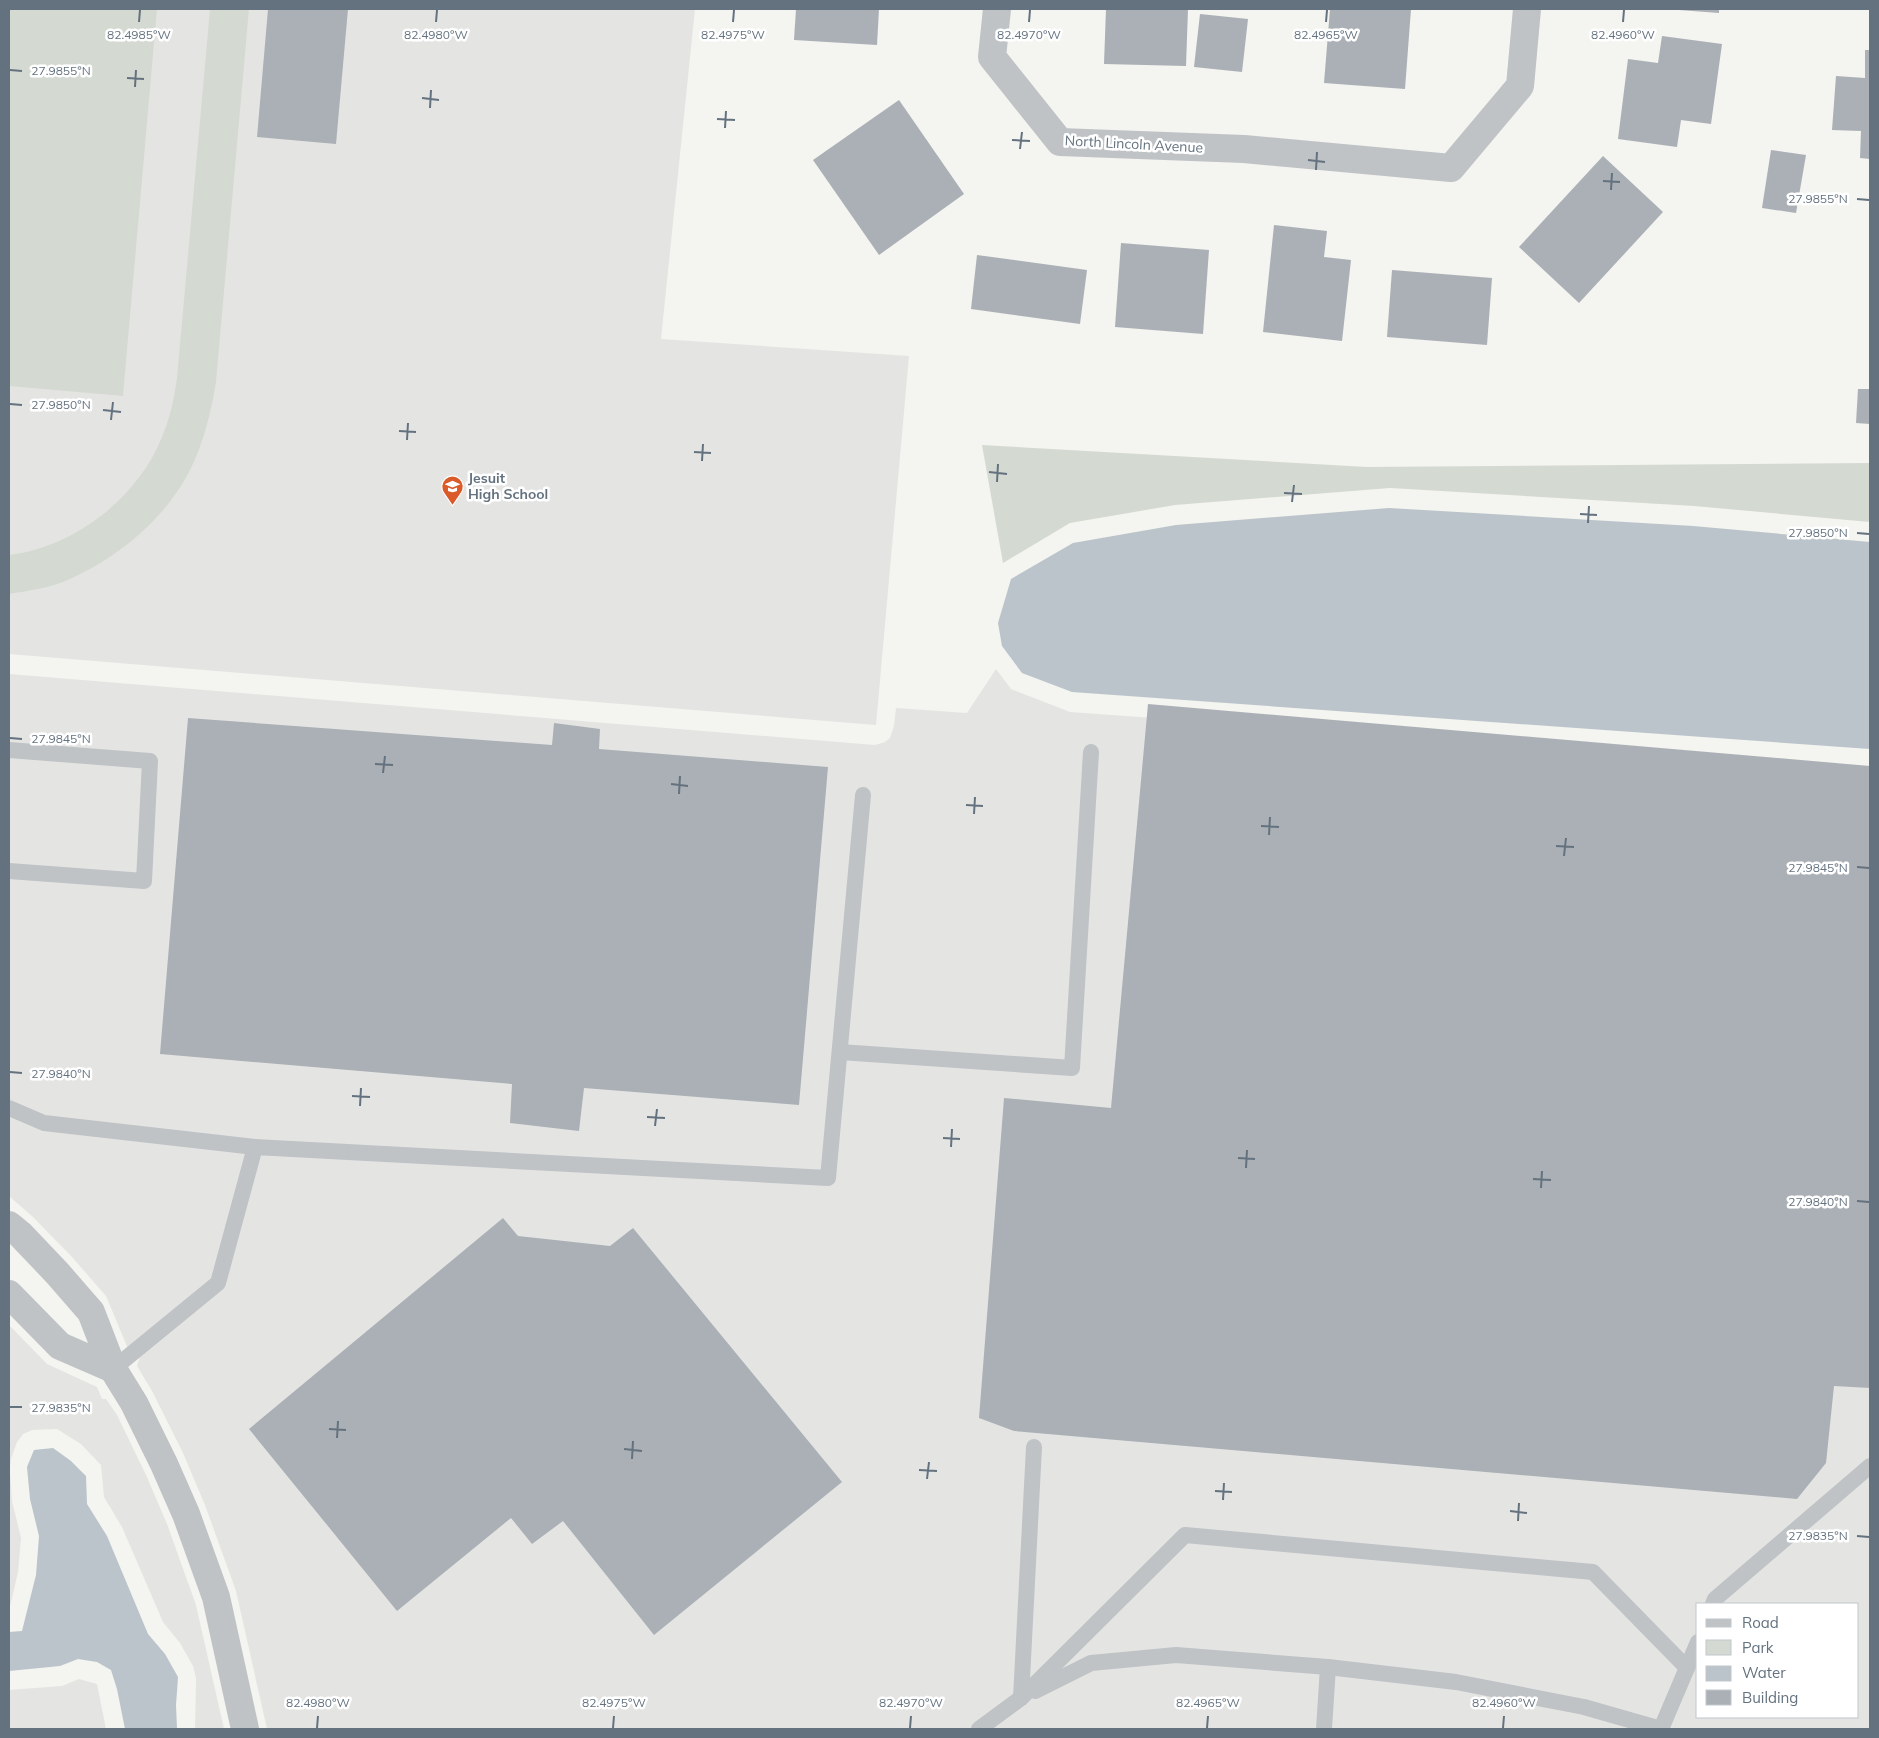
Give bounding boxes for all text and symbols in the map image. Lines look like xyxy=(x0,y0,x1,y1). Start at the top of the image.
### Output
text: 82.4985°W xyxy=(107,27,171,42)
text: 82.4980°W xyxy=(404,27,468,42)
text: 82.4975°W xyxy=(701,27,765,42)
text: 82.4970°W xyxy=(997,27,1061,42)
text: 82.4965°W xyxy=(1294,27,1358,42)
text: 82.4960°W xyxy=(1591,27,1655,42)
text: 27.9855°N xyxy=(31,63,91,78)
street label: North Lincoln Avenue xyxy=(1064,131,1204,157)
text: 27.9855°N xyxy=(1788,191,1848,206)
text: 27.9850°N xyxy=(31,397,91,412)
place label: Jesuit High School xyxy=(468,469,548,503)
school or university icon: Jesuit High School xyxy=(440,474,464,505)
text: 27.9850°N xyxy=(1788,525,1848,540)
text: 27.9845°N xyxy=(31,731,91,746)
text: 27.9845°N xyxy=(1788,860,1848,875)
text: 27.9840°N xyxy=(31,1066,91,1081)
text: 27.9840°N xyxy=(1788,1194,1848,1209)
text: 27.9835°N xyxy=(31,1400,91,1415)
text: 27.9835°N xyxy=(1788,1528,1848,1543)
legend xyxy=(1696,1603,1859,1718)
text: Road xyxy=(1742,1613,1779,1632)
text: Park xyxy=(1742,1638,1774,1657)
text: Water xyxy=(1742,1663,1786,1682)
text: Building xyxy=(1742,1688,1798,1707)
text: 82.4980°W xyxy=(286,1695,350,1710)
text: 82.4975°W xyxy=(582,1695,646,1710)
text: 82.4970°W xyxy=(879,1695,943,1710)
text: 82.4965°W xyxy=(1176,1695,1240,1710)
text: 82.4960°W xyxy=(1472,1695,1536,1710)

